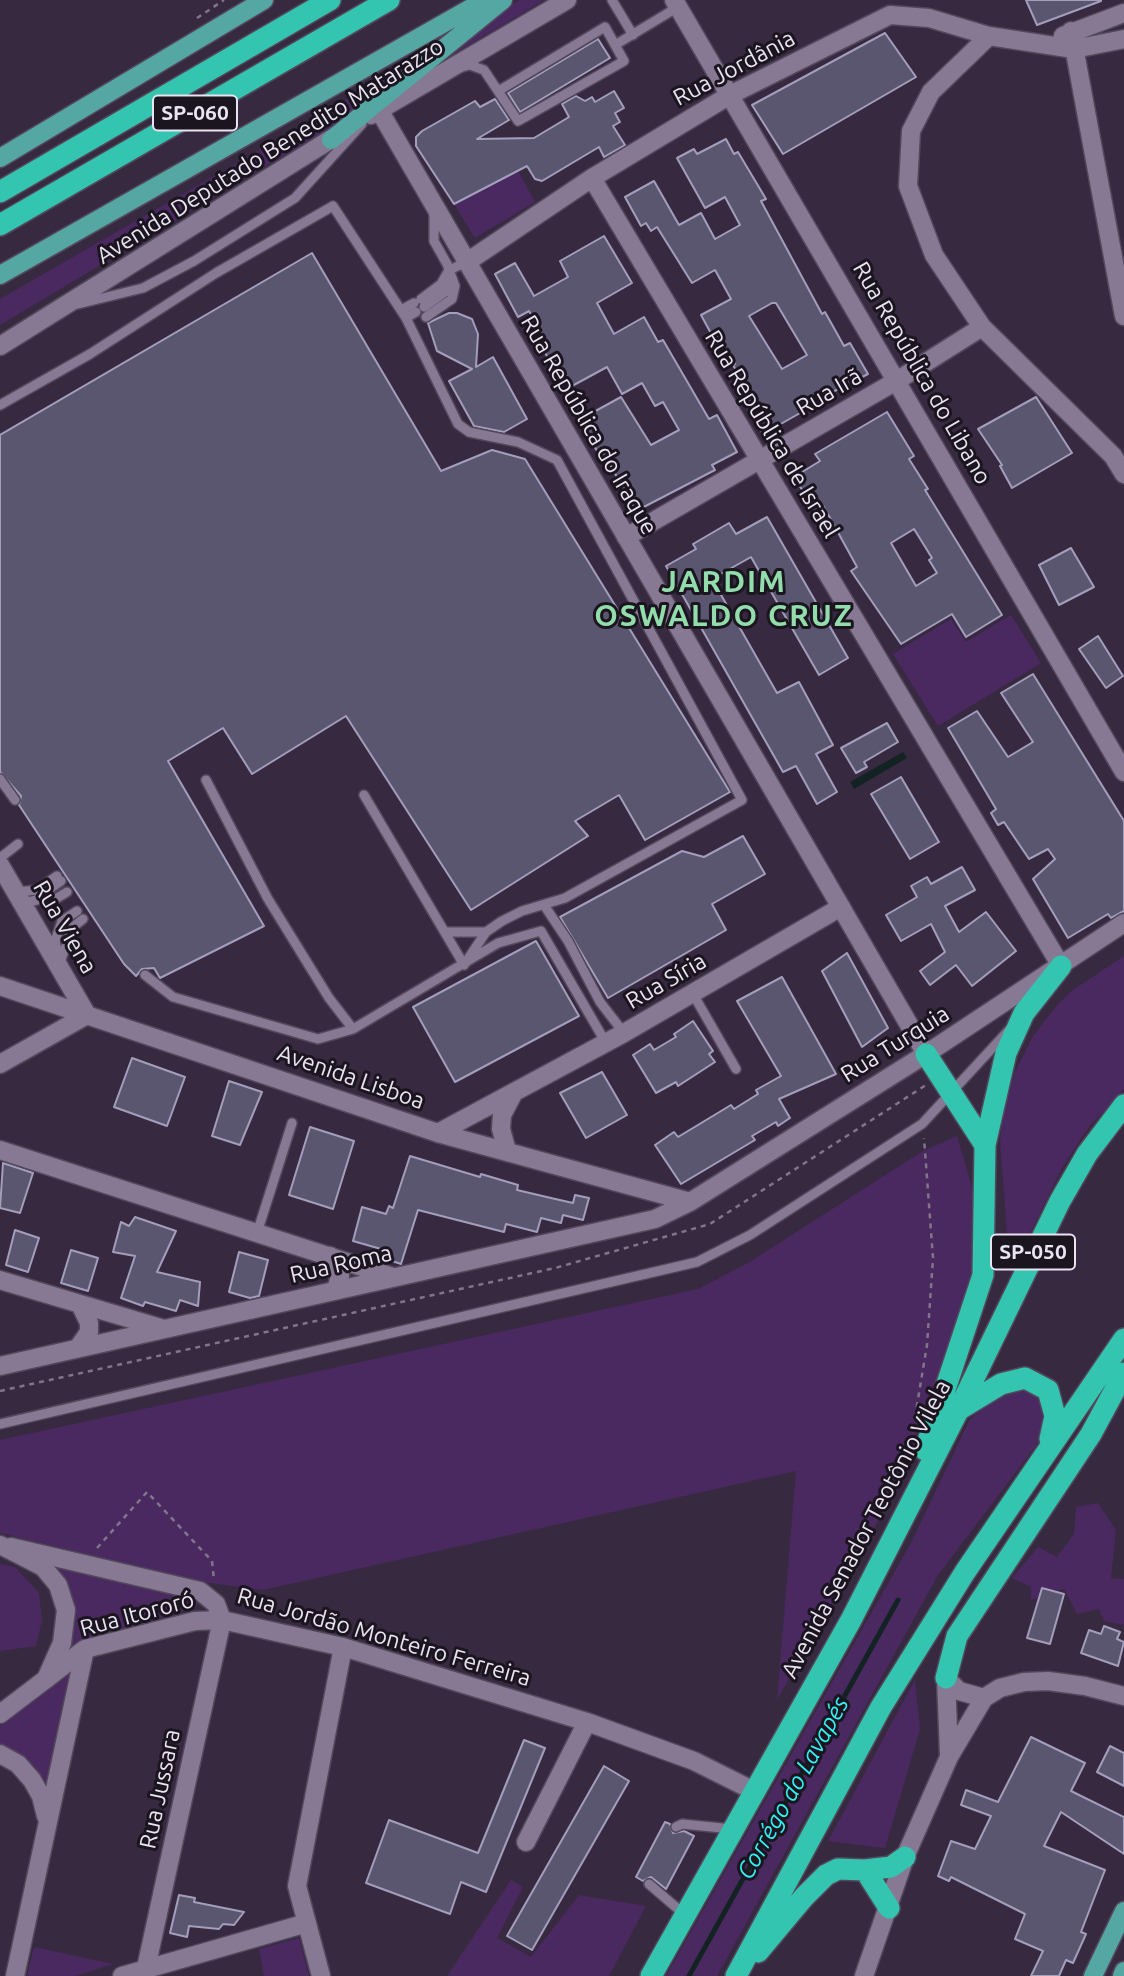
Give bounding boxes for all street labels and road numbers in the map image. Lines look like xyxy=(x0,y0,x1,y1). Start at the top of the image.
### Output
street label: Rua Jordânia xyxy=(668,24,800,112)
street label: Avenida Deputado Benedito Matarazzo xyxy=(92,32,448,270)
road number: SP-060 xyxy=(153,96,237,130)
street label: Rua República do Libano xyxy=(847,257,997,489)
street label: Rua República do Iraque xyxy=(515,310,663,540)
street label: Rua República de Israel xyxy=(699,325,845,543)
street label: Rua Irã xyxy=(791,362,867,422)
street label: Rua Viena xyxy=(27,875,103,979)
street label: Rua Síria xyxy=(621,947,711,1015)
street label: Rua Turquia xyxy=(836,1000,954,1088)
street label: Avenida Lisboa xyxy=(274,1039,428,1115)
road number: SP-050 xyxy=(991,1234,1075,1270)
street label: Rua Roma xyxy=(287,1239,395,1289)
street label: Avenida Senador Teotônio Vilela xyxy=(775,1375,957,1683)
street label: Rua Jordão Monteiro Ferreira xyxy=(234,1582,534,1692)
street label: Rua Itororó xyxy=(77,1586,197,1642)
street label: Rua Jussara xyxy=(134,1727,186,1851)

